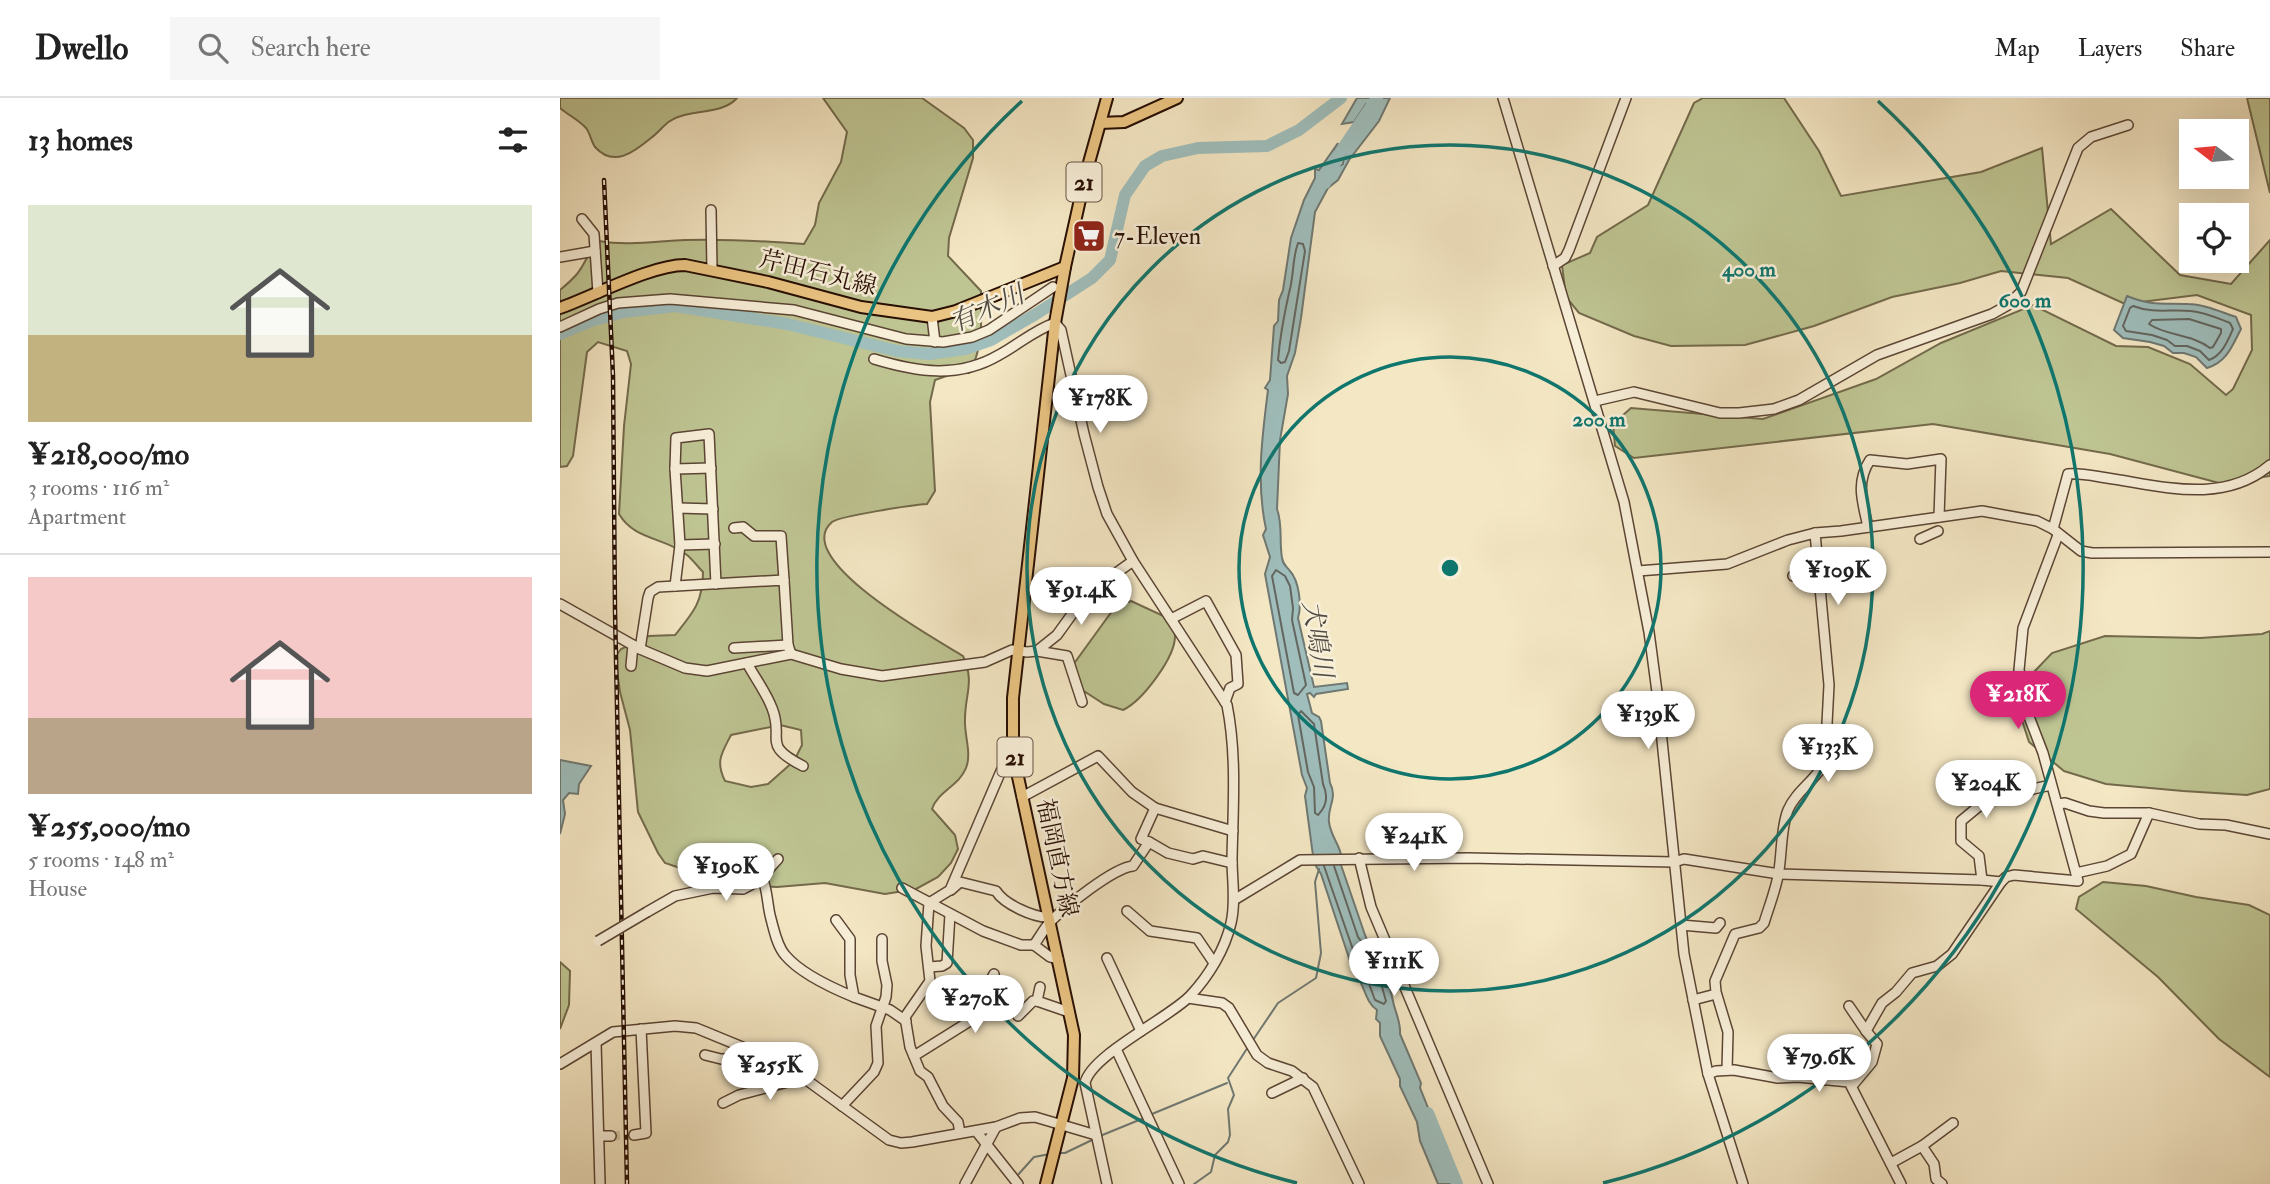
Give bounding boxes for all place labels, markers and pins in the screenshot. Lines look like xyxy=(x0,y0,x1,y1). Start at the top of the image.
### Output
supermarket icon: 7-Eleven xyxy=(1070,217,1108,255)
place label: 7-Eleven xyxy=(1114,221,1201,252)
pin: ¥178K xyxy=(1051,376,1149,435)
pin: ¥109K xyxy=(1789,547,1887,607)
centre of rings xyxy=(1438,556,1462,580)
pin: ¥91.4K xyxy=(1024,568,1138,627)
pin: ¥218K xyxy=(1969,672,2067,731)
pin: ¥139K xyxy=(1599,692,1697,751)
pin: ¥133K xyxy=(1779,724,1877,784)
pin: ¥204K xyxy=(1937,760,2035,820)
pin: ¥241K xyxy=(1365,814,1463,873)
pin: ¥190K xyxy=(677,844,775,903)
pin: ¥111K xyxy=(1345,939,1443,998)
pin: ¥270K xyxy=(926,976,1024,1035)
pin: ¥79.6K xyxy=(1762,1034,1876,1094)
pin: ¥255K xyxy=(721,1042,819,1102)

